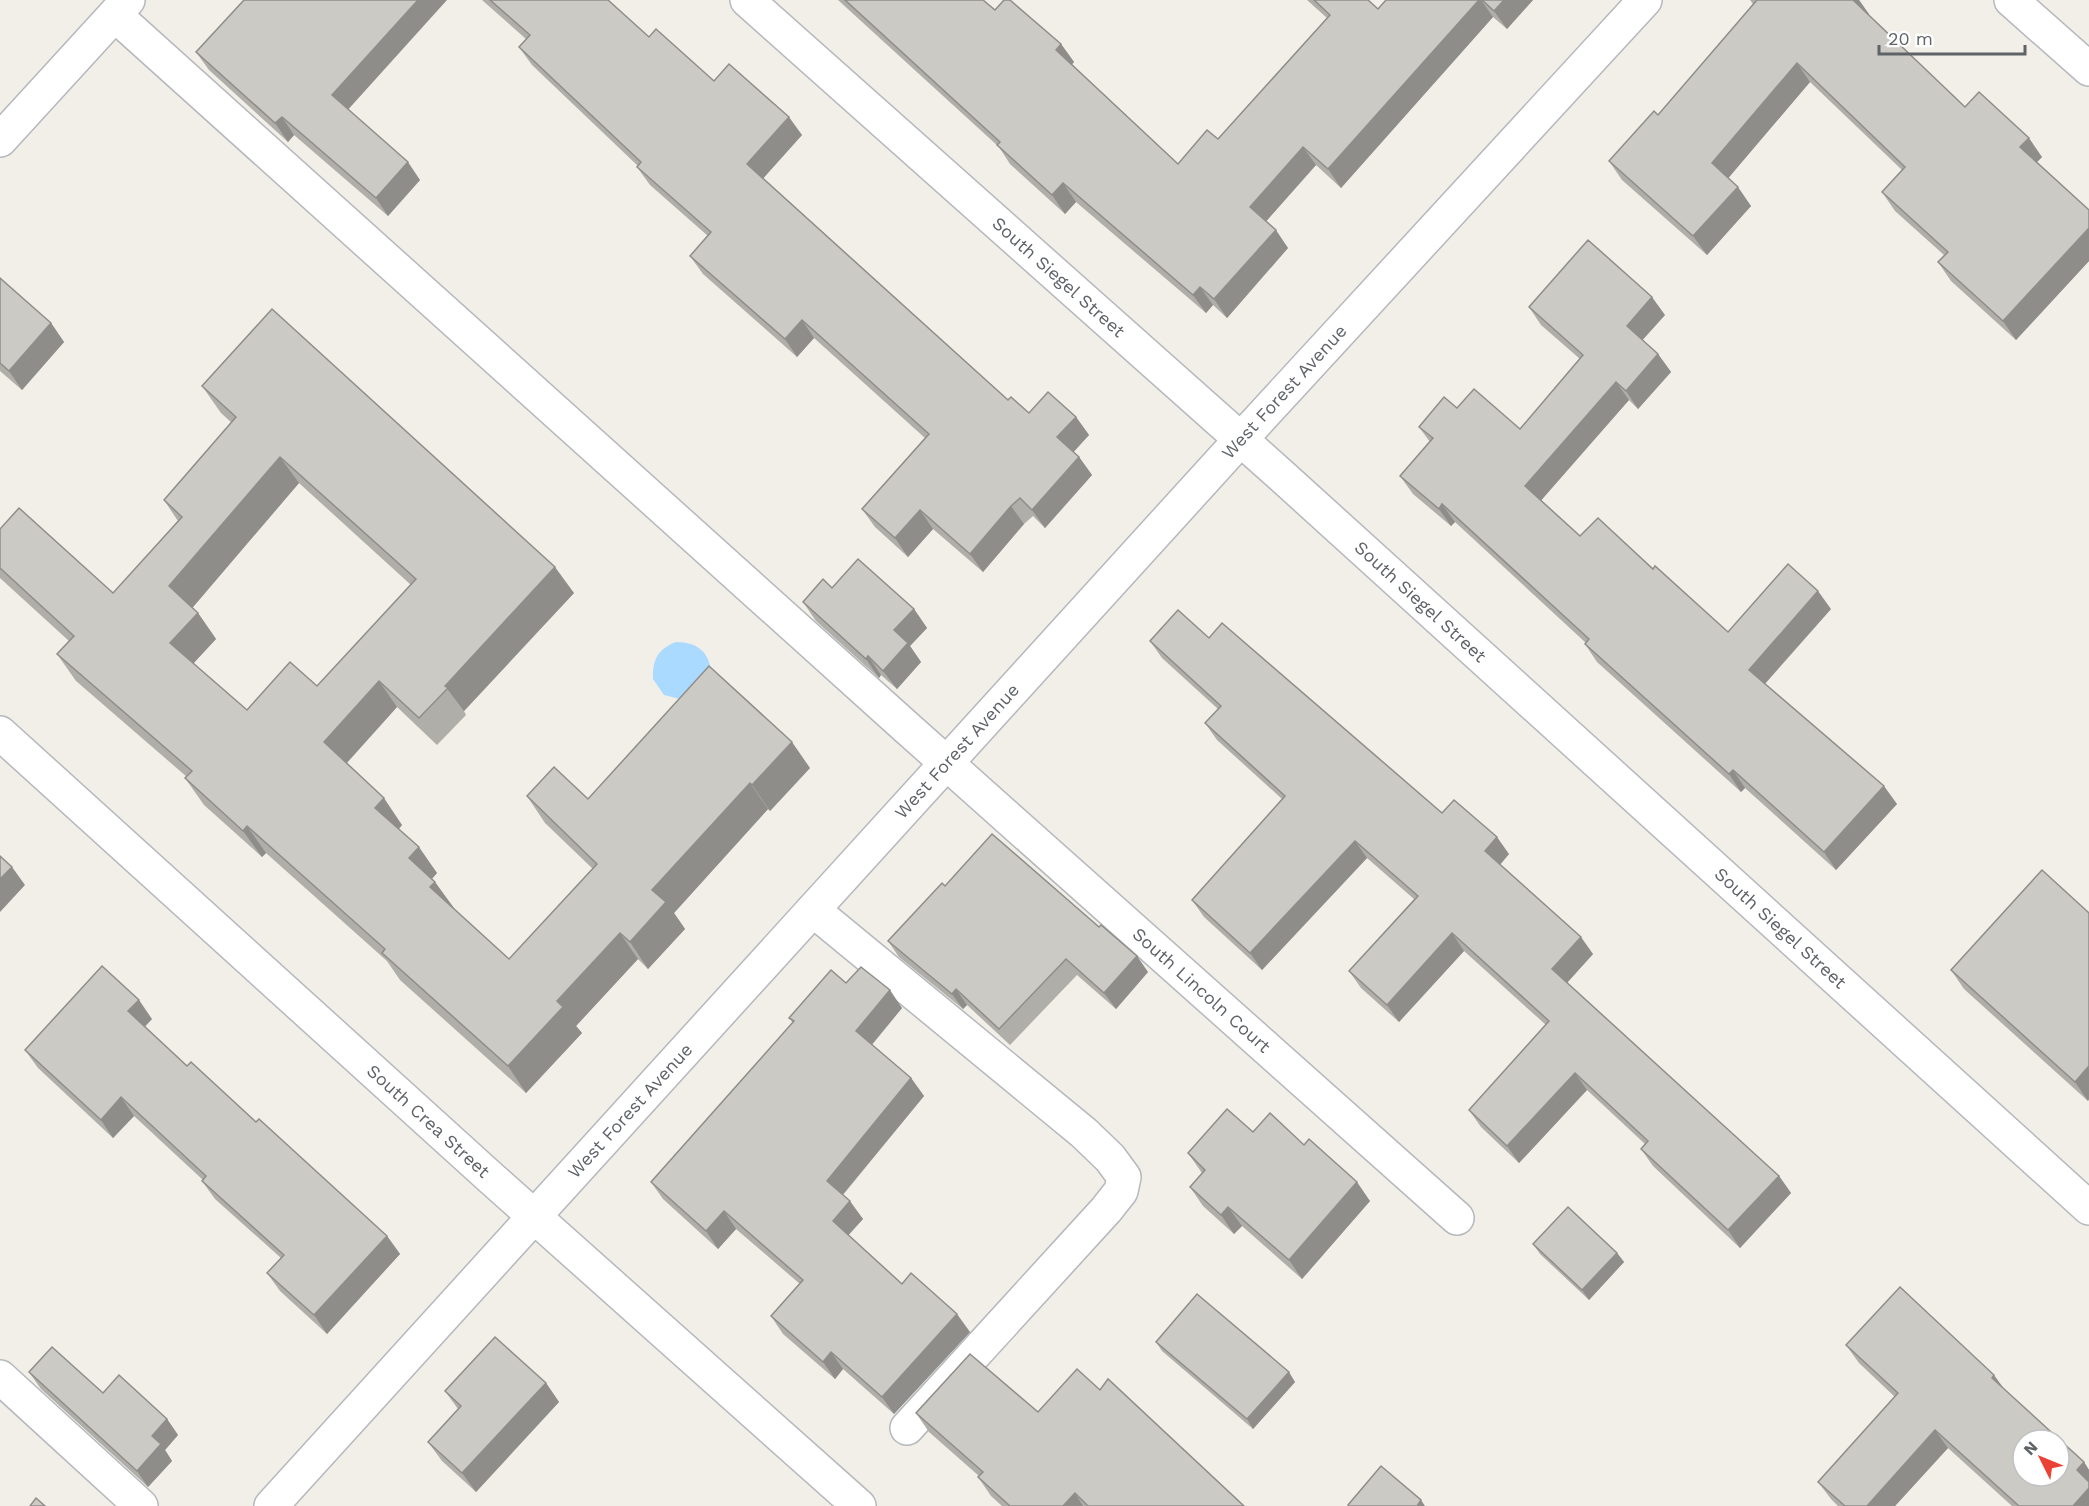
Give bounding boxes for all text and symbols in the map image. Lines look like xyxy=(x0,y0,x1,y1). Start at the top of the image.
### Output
scale bar xyxy=(1879,18,2024,56)
text: 20 m xyxy=(1888,28,1933,49)
street label: South Siegel Street xyxy=(988,212,1130,342)
street label: West Forest Avenue xyxy=(1217,320,1351,463)
street label: South Siegel Street xyxy=(1351,536,1491,666)
street label: West Forest Avenue xyxy=(890,679,1023,823)
street label: South Siegel Street xyxy=(1711,863,1851,993)
street label: South Lincoln Court xyxy=(1129,923,1275,1057)
street label: West Forest Avenue xyxy=(563,1039,696,1182)
street label: South Crea Street xyxy=(363,1060,495,1182)
north arrow xyxy=(2011,1428,2071,1488)
text: N xyxy=(2019,1437,2041,1459)

